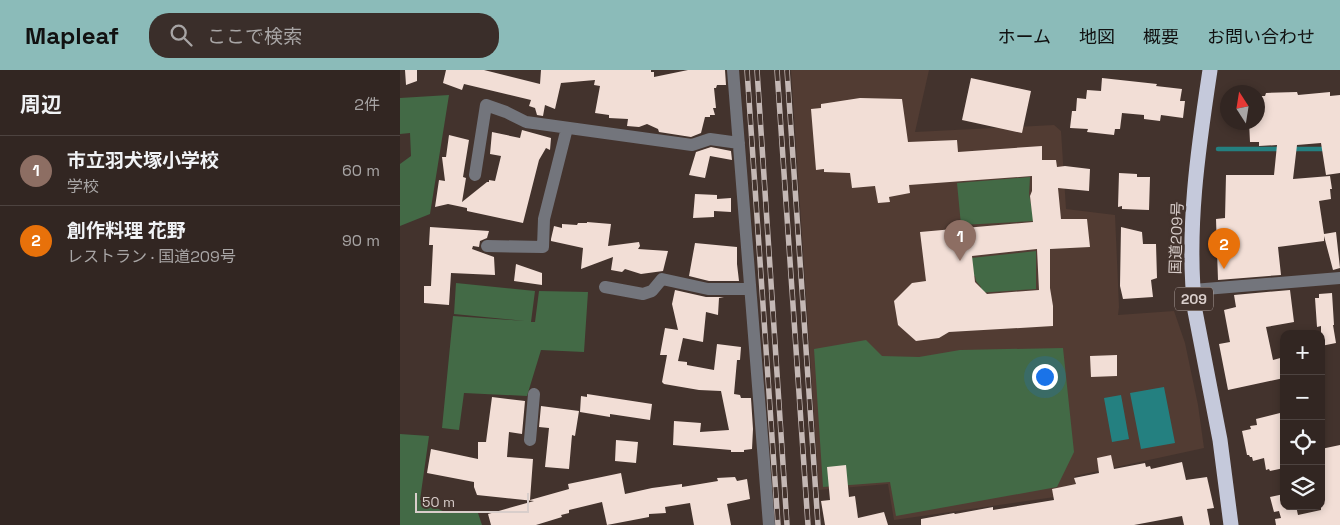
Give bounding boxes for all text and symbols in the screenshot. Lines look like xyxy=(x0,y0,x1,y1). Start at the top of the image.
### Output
search box xyxy=(149,13,499,58)
text: Mapleaf xyxy=(25,20,119,51)
icon: search xyxy=(167,21,195,49)
text: ここで検索 xyxy=(207,24,302,49)
text: ホーム xyxy=(998,25,1051,48)
text: 地図 xyxy=(1079,25,1115,48)
text: 概要 xyxy=(1143,25,1179,48)
text: お問い合わせ xyxy=(1207,25,1315,48)
north arrow xyxy=(1220,85,1265,130)
text: 周辺 xyxy=(20,91,62,118)
text: 2件 xyxy=(354,94,380,115)
text: 市立羽犬塚小学校 xyxy=(67,148,219,173)
text: 1 xyxy=(32,160,40,181)
text: 60 m xyxy=(342,160,380,181)
text: 学校 xyxy=(67,176,99,197)
street label: 国道209号 xyxy=(1165,201,1187,275)
text: 創作料理 花野 xyxy=(67,218,186,243)
pin: 1 xyxy=(944,220,976,261)
pin: 2 xyxy=(1208,228,1240,269)
text: 2 xyxy=(31,230,41,251)
text: 90 m xyxy=(342,230,380,251)
text: レストラン · 国道209号 xyxy=(67,246,236,267)
road number: 209 xyxy=(1175,288,1213,310)
map controls xyxy=(1280,330,1325,510)
button: + xyxy=(1280,330,1325,375)
your location xyxy=(1032,364,1058,390)
button: − xyxy=(1280,375,1325,420)
button: locate xyxy=(1280,420,1325,465)
button: layers xyxy=(1280,465,1325,510)
scale bar xyxy=(415,490,529,513)
text: 50 m xyxy=(422,493,455,511)

